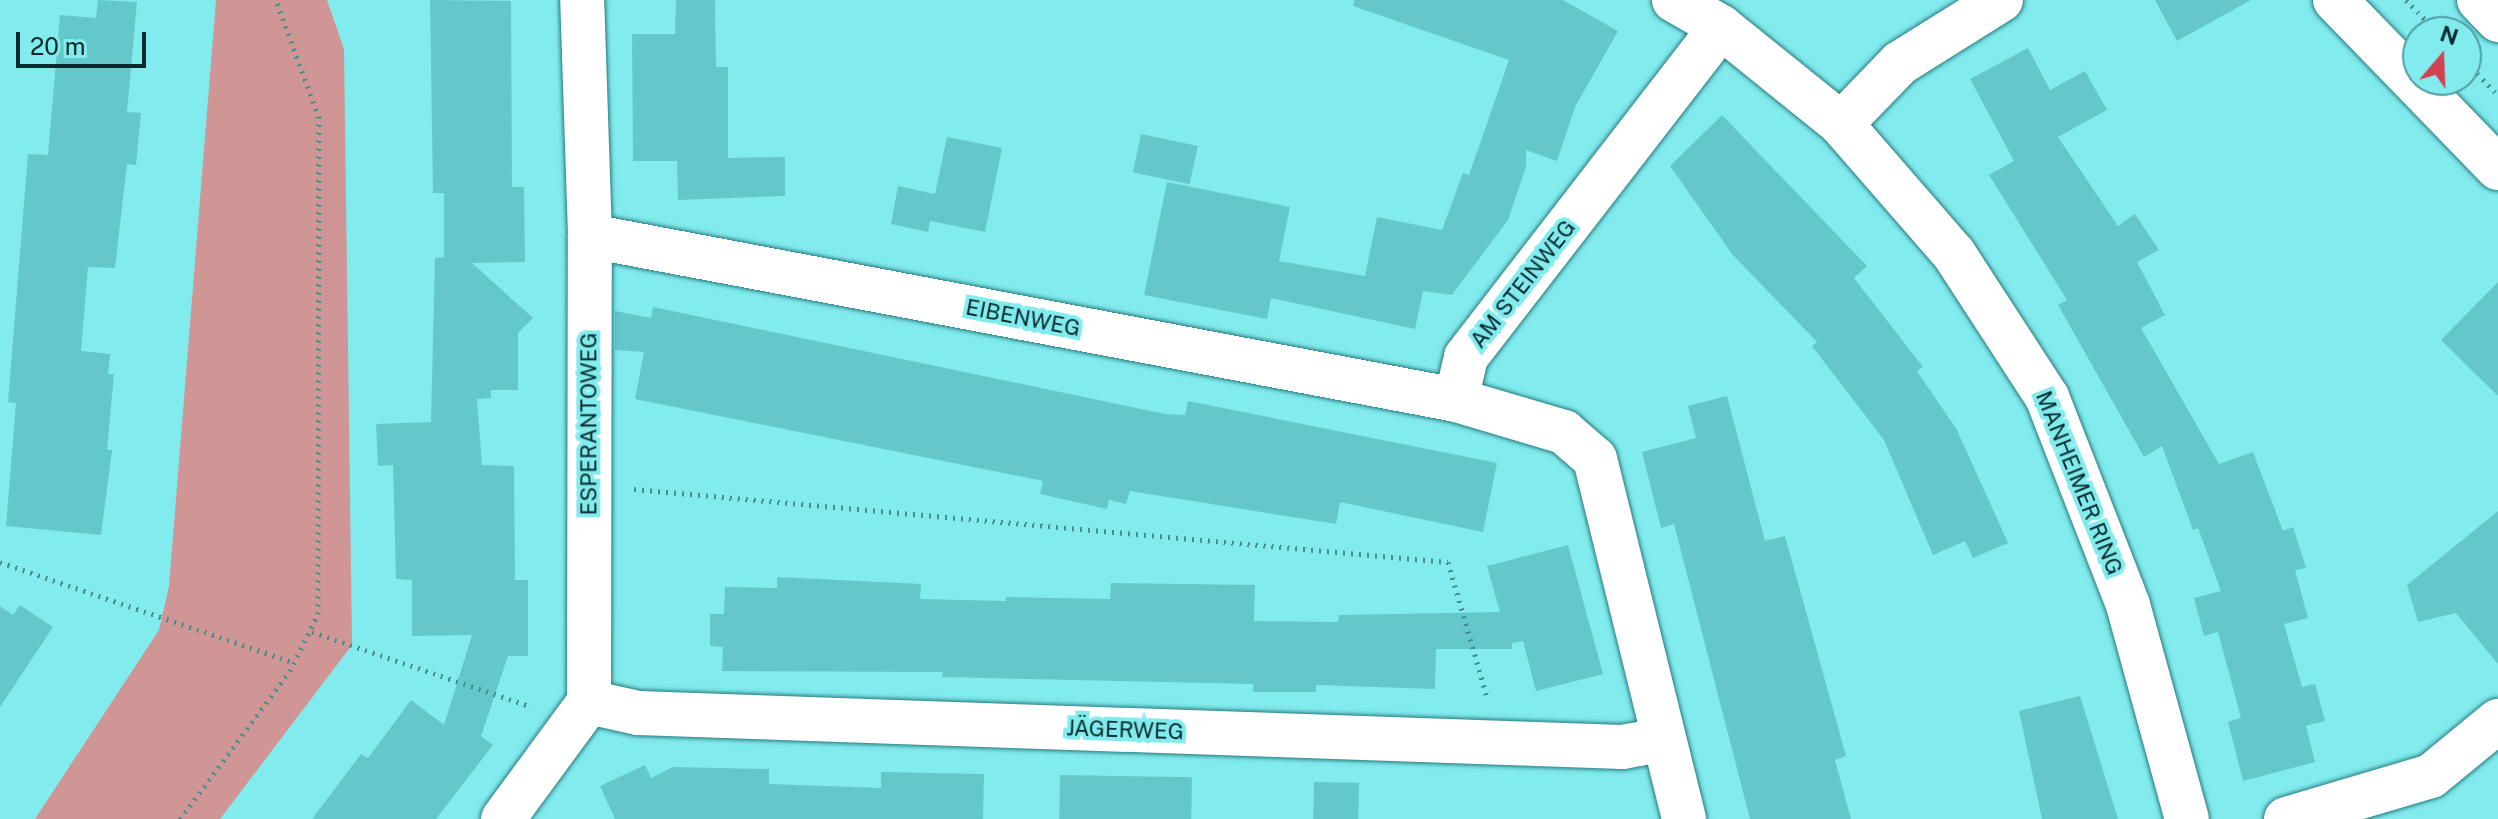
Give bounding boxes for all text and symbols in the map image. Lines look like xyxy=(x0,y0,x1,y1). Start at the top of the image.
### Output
scale bar xyxy=(20,16,150,66)
north arrow xyxy=(2402,16,2482,96)
text: N xyxy=(2437,20,2462,50)
text: 20 m xyxy=(30,32,86,60)
street label: AM STEINWEG xyxy=(1465,215,1581,353)
street label: EIBENWEG xyxy=(964,294,1082,342)
street label: ESPERANTOWEG xyxy=(576,333,602,515)
street label: MANHEIMER RING xyxy=(2030,387,2128,579)
street label: JÄGERWEG xyxy=(1066,715,1184,745)

